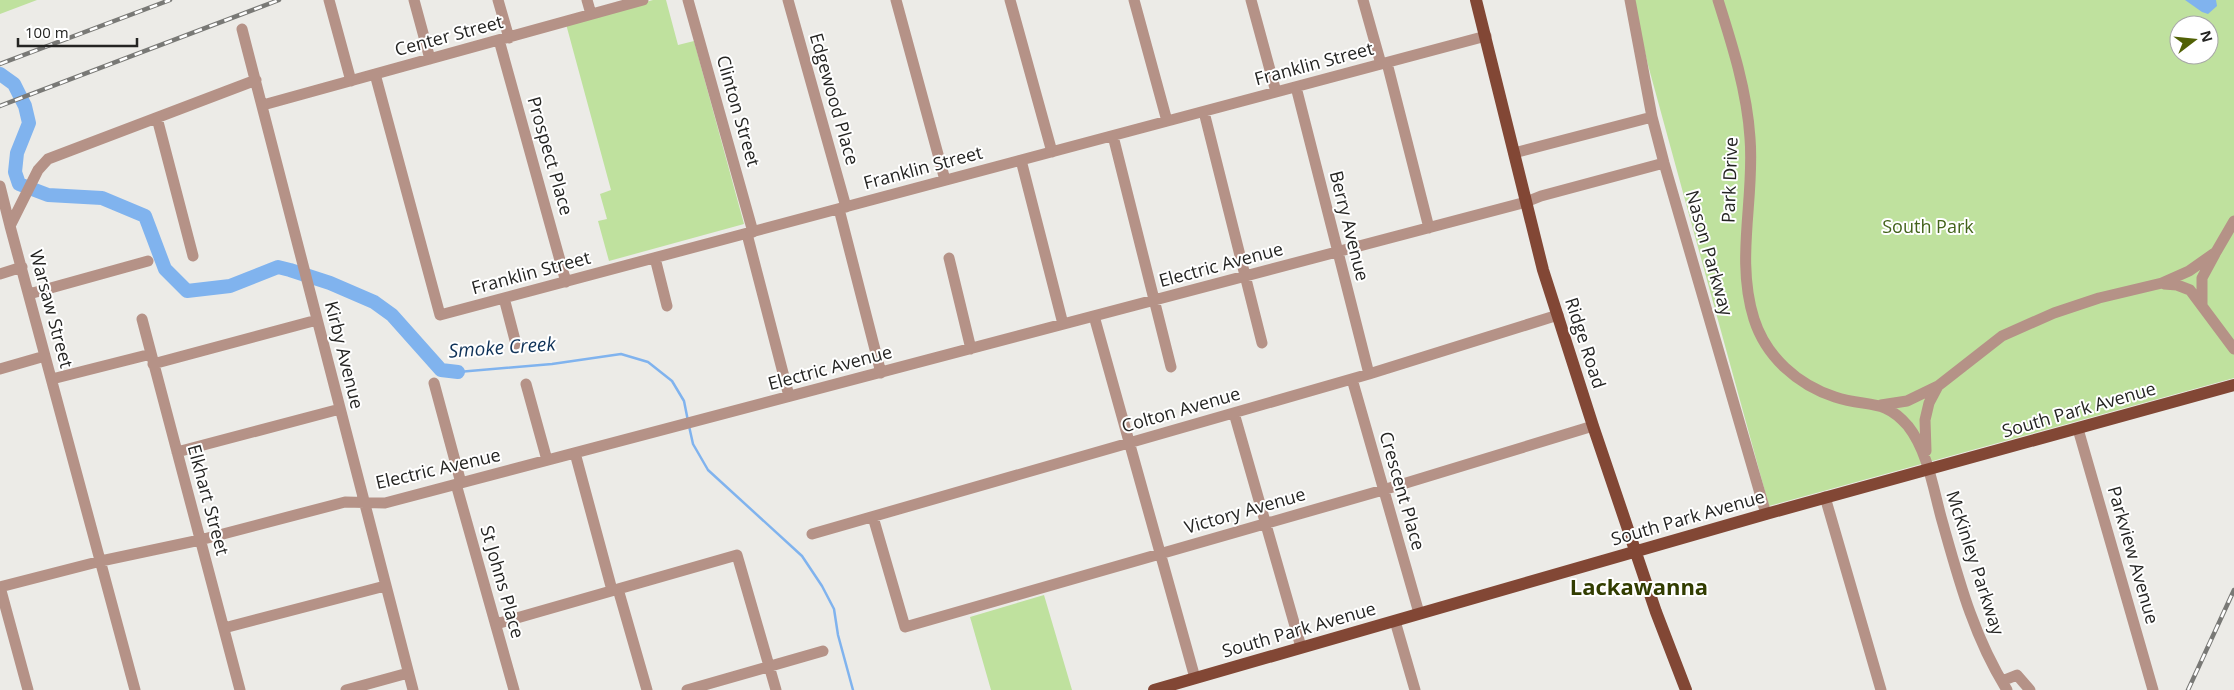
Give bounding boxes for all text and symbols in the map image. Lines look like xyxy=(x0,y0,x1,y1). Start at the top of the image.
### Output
street label: Center Street xyxy=(392,9,506,61)
scale bar xyxy=(18,15,136,47)
north arrow xyxy=(2169,15,2219,65)
text: 100 m xyxy=(25,22,69,42)
text: N xyxy=(2196,28,2218,44)
street label: Edgewood Place xyxy=(805,30,865,168)
street label: Franklin Street xyxy=(1252,36,1376,90)
street label: Clinton Street xyxy=(712,52,766,169)
street label: Prospect Place xyxy=(523,94,579,218)
street label: Park Drive xyxy=(1716,136,1743,224)
street label: Franklin Street xyxy=(861,140,985,194)
street label: Berry Avenue xyxy=(1325,168,1375,283)
street label: Nason Parkway xyxy=(1681,187,1740,319)
park label: South Park xyxy=(1882,214,1974,238)
street label: Electric Avenue xyxy=(1156,236,1285,292)
street label: Franklin Street xyxy=(469,245,593,299)
street label: Warsaw Street xyxy=(25,247,79,371)
street label: Ridge Road xyxy=(1560,294,1612,391)
street label: Kirby Avenue xyxy=(320,298,370,411)
water label: Smoke Creek xyxy=(448,330,557,364)
street label: Electric Avenue xyxy=(765,339,894,395)
street label: South Park Avenue xyxy=(1999,376,2158,442)
street label: Colton Avenue xyxy=(1119,381,1243,437)
street label: Crescent Place xyxy=(1375,429,1431,553)
street label: Elkhart Street xyxy=(183,442,235,558)
street label: Electric Avenue xyxy=(373,442,503,494)
street label: Victory Avenue xyxy=(1181,481,1308,539)
street label: Parkview Avenue xyxy=(2103,483,2165,627)
street label: South Park Avenue xyxy=(1608,484,1767,550)
street label: McKinley Parkway xyxy=(1941,487,2011,639)
street label: St Johns Place xyxy=(475,523,530,641)
district label: Lackawanna xyxy=(1570,571,1708,601)
street label: South Park Avenue xyxy=(1219,596,1378,662)

